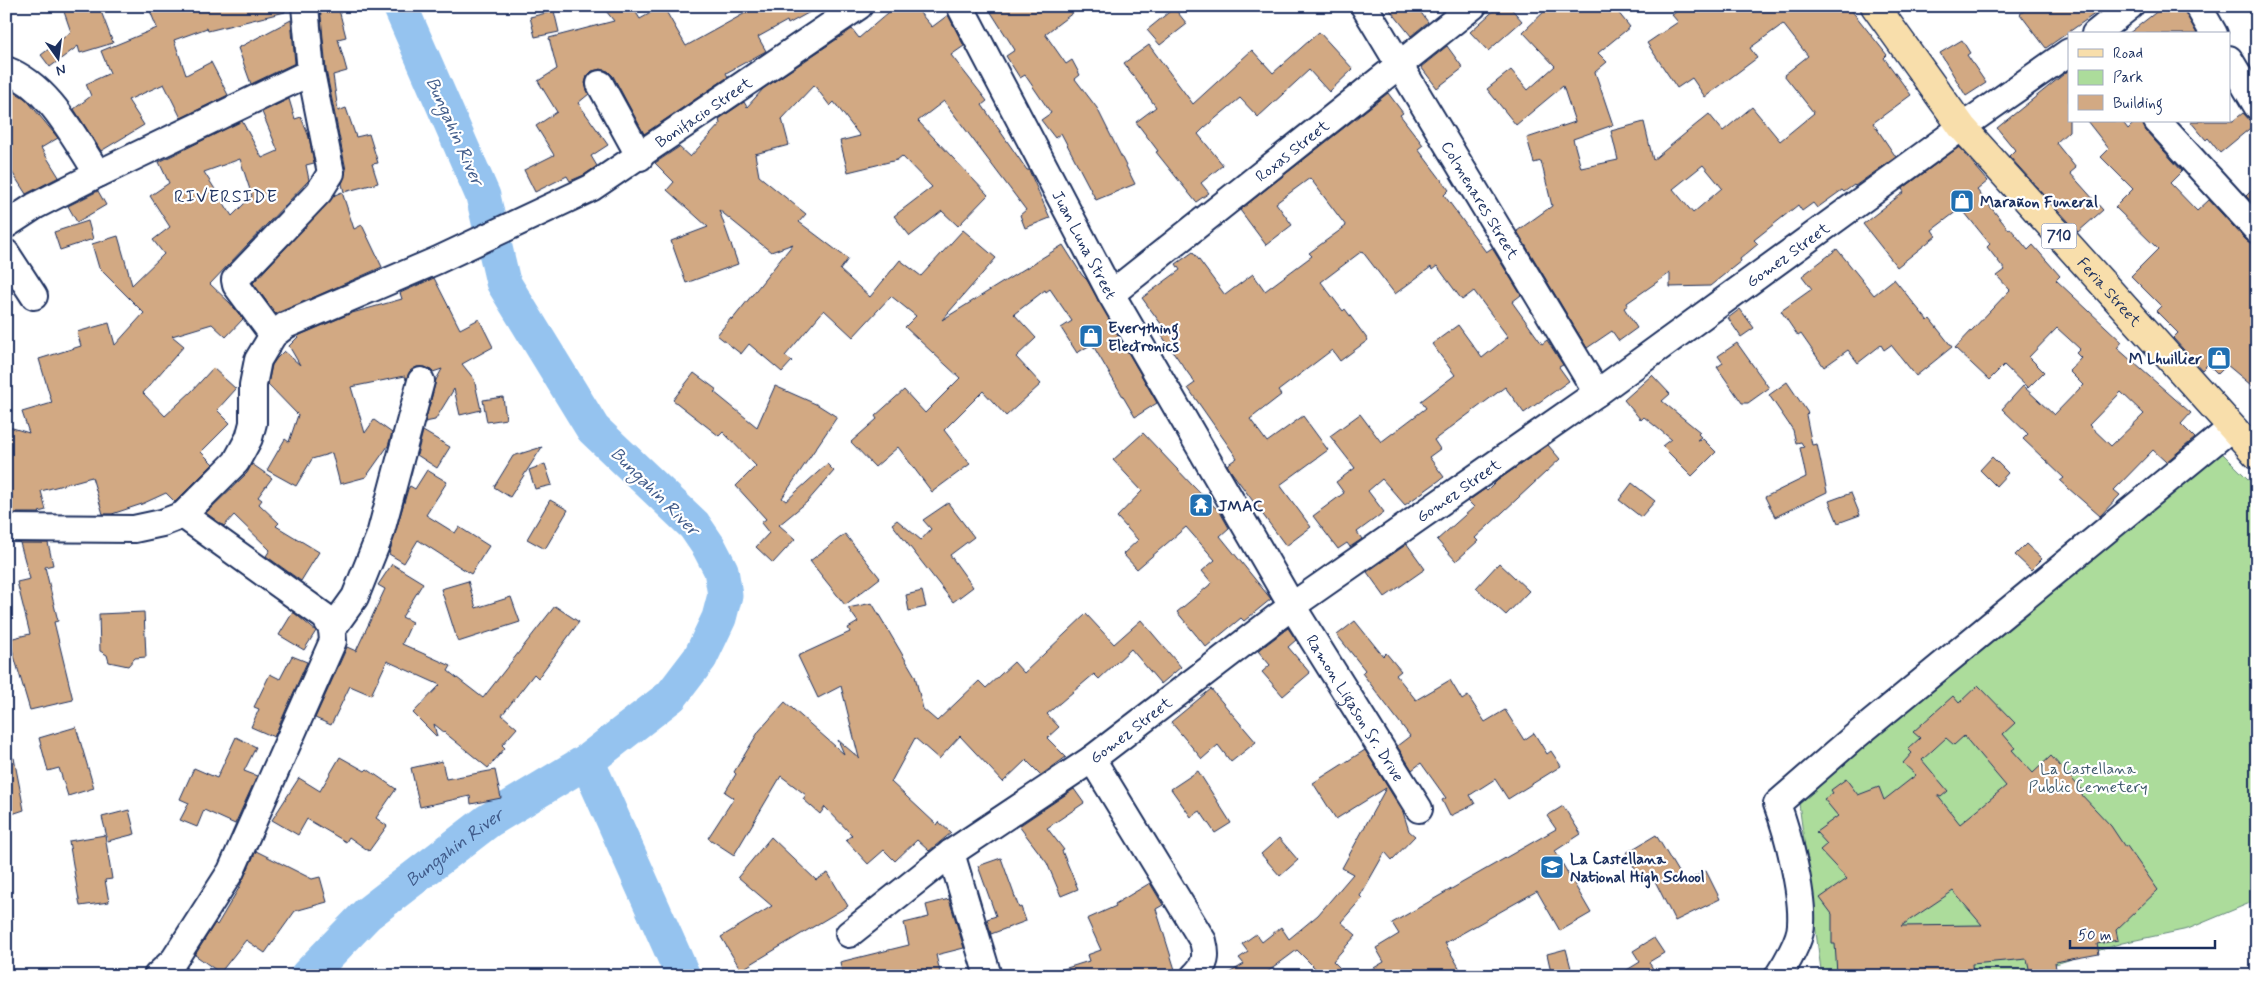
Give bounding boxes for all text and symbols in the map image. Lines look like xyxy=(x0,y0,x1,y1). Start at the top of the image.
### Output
north arrow xyxy=(32,32,82,82)
legend xyxy=(2068,32,2230,122)
text: Road xyxy=(2113,44,2143,64)
text: N xyxy=(54,60,68,80)
text: Park xyxy=(2113,68,2143,88)
street label: Bonifacio Street xyxy=(652,72,757,153)
water label: Bungahin River xyxy=(418,74,490,192)
text: Building xyxy=(2113,94,2163,115)
street label: Roxas Street xyxy=(1251,115,1334,187)
street label: Colmenares Street xyxy=(1436,137,1523,264)
district label: RIVERSIDE xyxy=(174,185,278,209)
street label: Juan Luna Street xyxy=(1046,187,1121,303)
shop icon: Marañon Funeral xyxy=(1949,188,1975,214)
place label: Marañon Funeral xyxy=(1980,192,2098,213)
street label: Gomez Street xyxy=(1742,218,1835,293)
road number: 710 xyxy=(2042,224,2076,248)
street label: Feria Street xyxy=(2072,253,2146,332)
place label: Everything Electronics xyxy=(1108,318,1180,357)
shop icon: Everything Electronics xyxy=(1078,323,1104,349)
shop icon: M Lhuillier xyxy=(2206,345,2232,371)
place label: M Lhuillier xyxy=(2129,349,2202,370)
water label: Bungahin River xyxy=(603,442,706,544)
street label: Gomez Street xyxy=(1413,454,1506,528)
temple icon: JMAC xyxy=(1188,492,1214,518)
place label: JMAC xyxy=(1218,496,1264,517)
street label: Ramon Ligason Sr. Drive xyxy=(1301,631,1408,786)
street label: Gomez Street xyxy=(1086,692,1177,769)
park label: La Castellana Public Cemetery xyxy=(2028,759,2148,798)
water label: Bungahin River xyxy=(401,802,510,893)
place label: La Castellana National High School xyxy=(1570,849,1705,889)
school or university icon: La Castellana National High School xyxy=(1539,854,1565,880)
scale bar xyxy=(2070,917,2216,949)
text: 50 m xyxy=(2078,926,2112,946)

